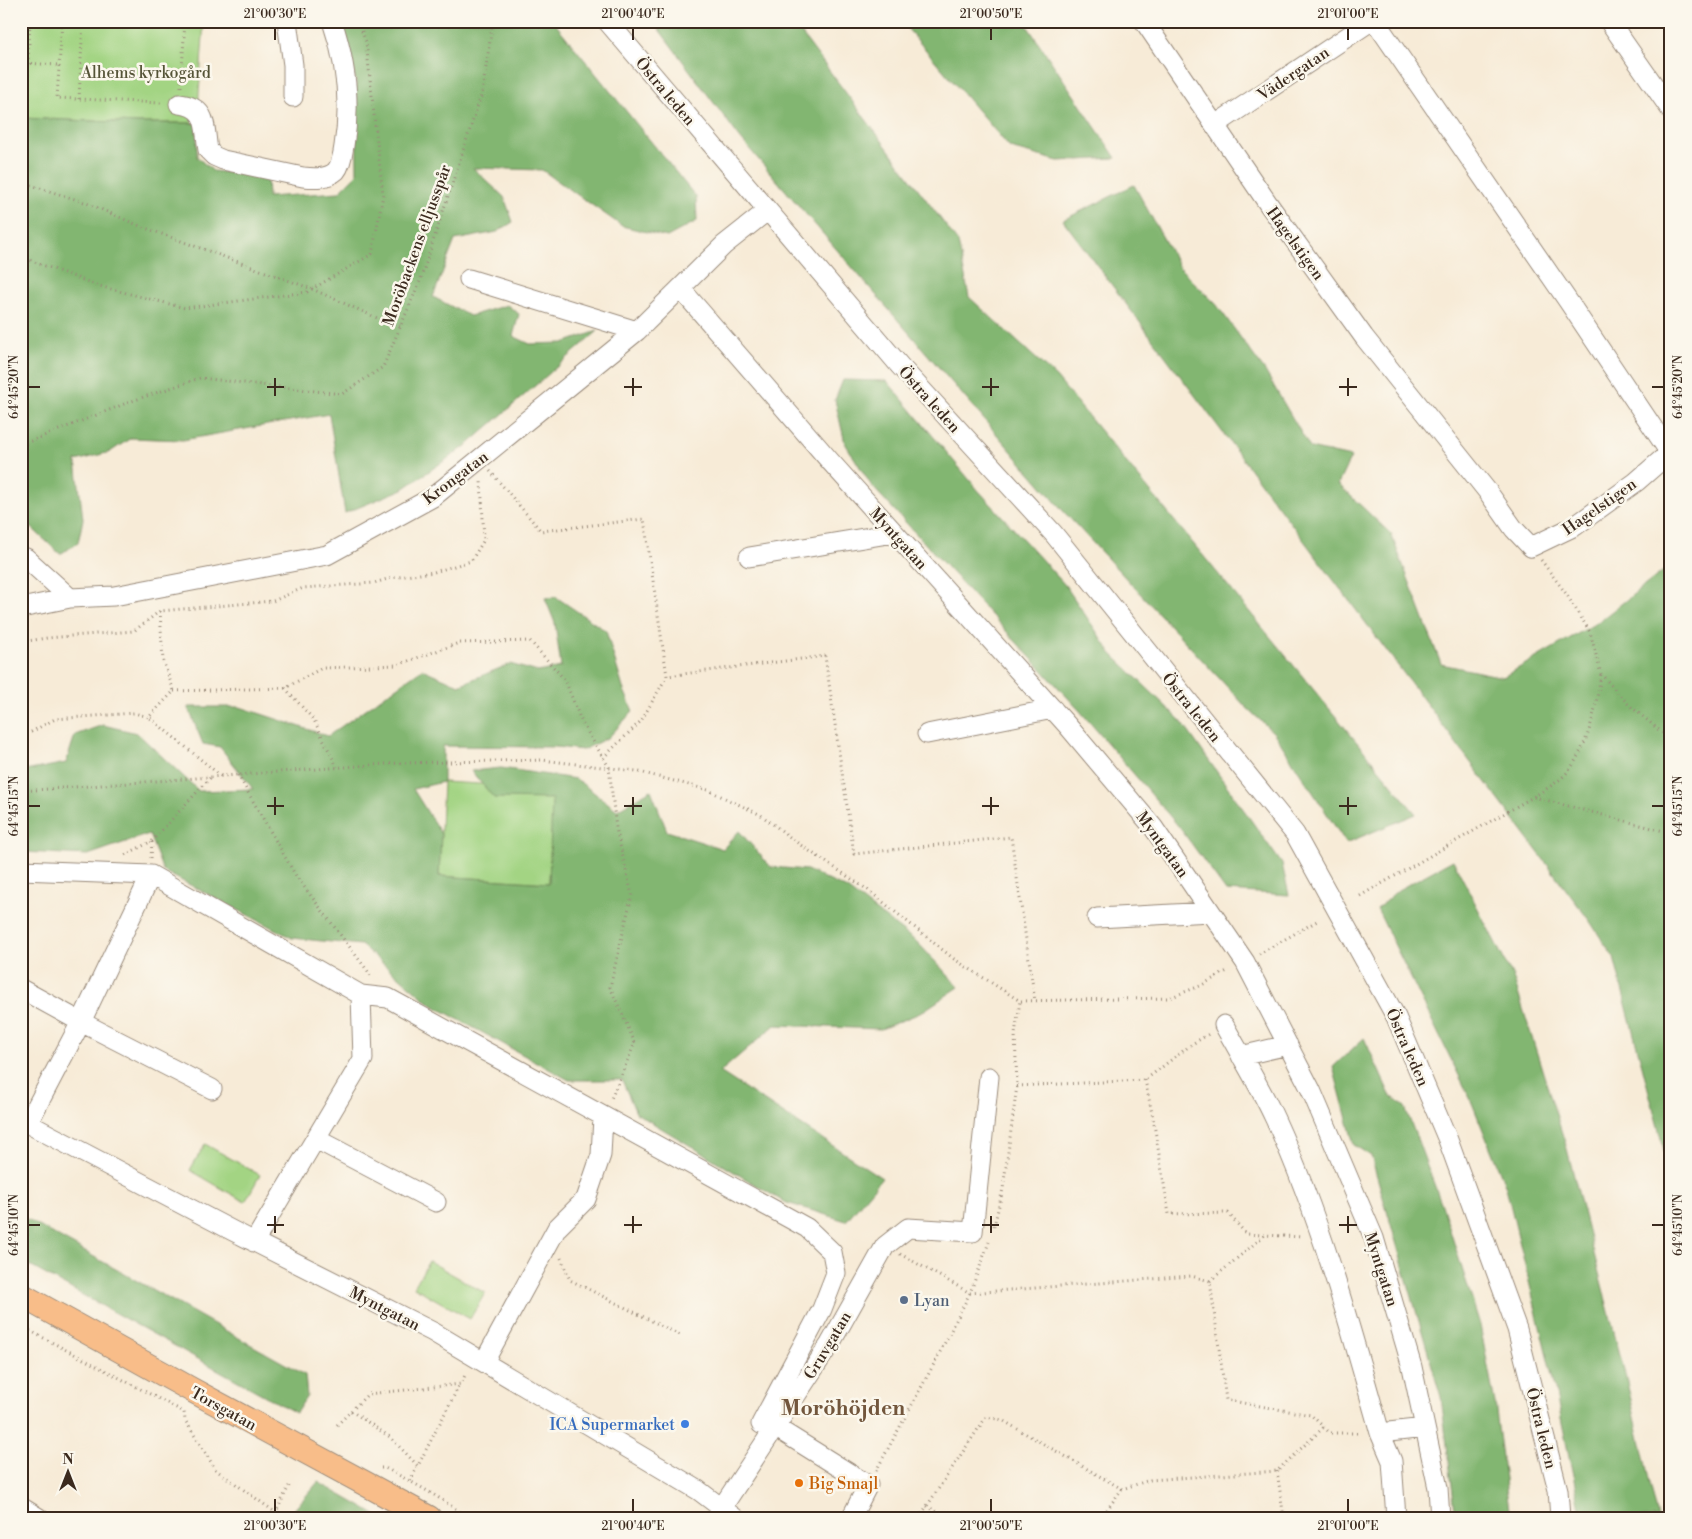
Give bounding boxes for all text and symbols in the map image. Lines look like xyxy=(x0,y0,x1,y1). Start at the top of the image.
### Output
text: 21°00'30"E xyxy=(244,7,306,22)
text: 21°00'40"E xyxy=(601,7,665,22)
text: 21°00'50"E xyxy=(960,7,1022,22)
text: 21°01'00"E xyxy=(1318,7,1378,22)
street label: Vädergatan xyxy=(1253,42,1334,106)
street label: Östra leden xyxy=(631,52,701,130)
park label: Alhems kyrkogård xyxy=(80,63,211,83)
street label: Moröbackens elljusspår xyxy=(378,162,456,329)
street label: Hagelstigen xyxy=(1262,203,1329,284)
text: 64°45'20"N xyxy=(7,355,22,419)
text: 64°45'20"N xyxy=(1671,355,1686,419)
street label: Östra leden xyxy=(894,361,966,438)
street label: Krongatan xyxy=(419,446,493,509)
street label: Hagelstigen xyxy=(1559,474,1641,540)
street label: Myntgatan xyxy=(865,503,932,574)
street label: Östra leden xyxy=(1157,668,1227,747)
text: 64°45'15"N xyxy=(7,775,22,836)
text: 64°45'15"N xyxy=(1671,775,1686,836)
street label: Myntgatan xyxy=(1131,808,1193,882)
street label: Östra leden xyxy=(1381,1005,1435,1090)
text: 64°45'10"N xyxy=(7,1194,22,1256)
text: 64°45'10"N xyxy=(1671,1194,1686,1256)
street label: Myntgatan xyxy=(1360,1230,1403,1309)
street label: Myntgatan xyxy=(346,1282,424,1336)
place label: Lyan xyxy=(914,1291,950,1311)
marker: Lyan xyxy=(898,1294,910,1306)
street label: Gruvgatan xyxy=(800,1307,856,1383)
street label: Torsgatan xyxy=(187,1383,261,1435)
street label: Östra leden xyxy=(1521,1385,1563,1471)
district label: Moröhöjden xyxy=(781,1396,905,1422)
place label: ICA Supermarket xyxy=(550,1415,675,1435)
marker: ICA Supermarket xyxy=(679,1418,691,1430)
north arrow xyxy=(42,1446,92,1496)
text: N xyxy=(62,1451,74,1469)
place label: Big Smajl xyxy=(808,1474,879,1494)
marker: Big Smajl xyxy=(793,1477,805,1489)
text: 21°00'30"E xyxy=(244,1519,306,1534)
text: 21°00'40"E xyxy=(601,1519,665,1534)
text: 21°00'50"E xyxy=(960,1519,1022,1534)
text: 21°01'00"E xyxy=(1318,1519,1378,1534)

